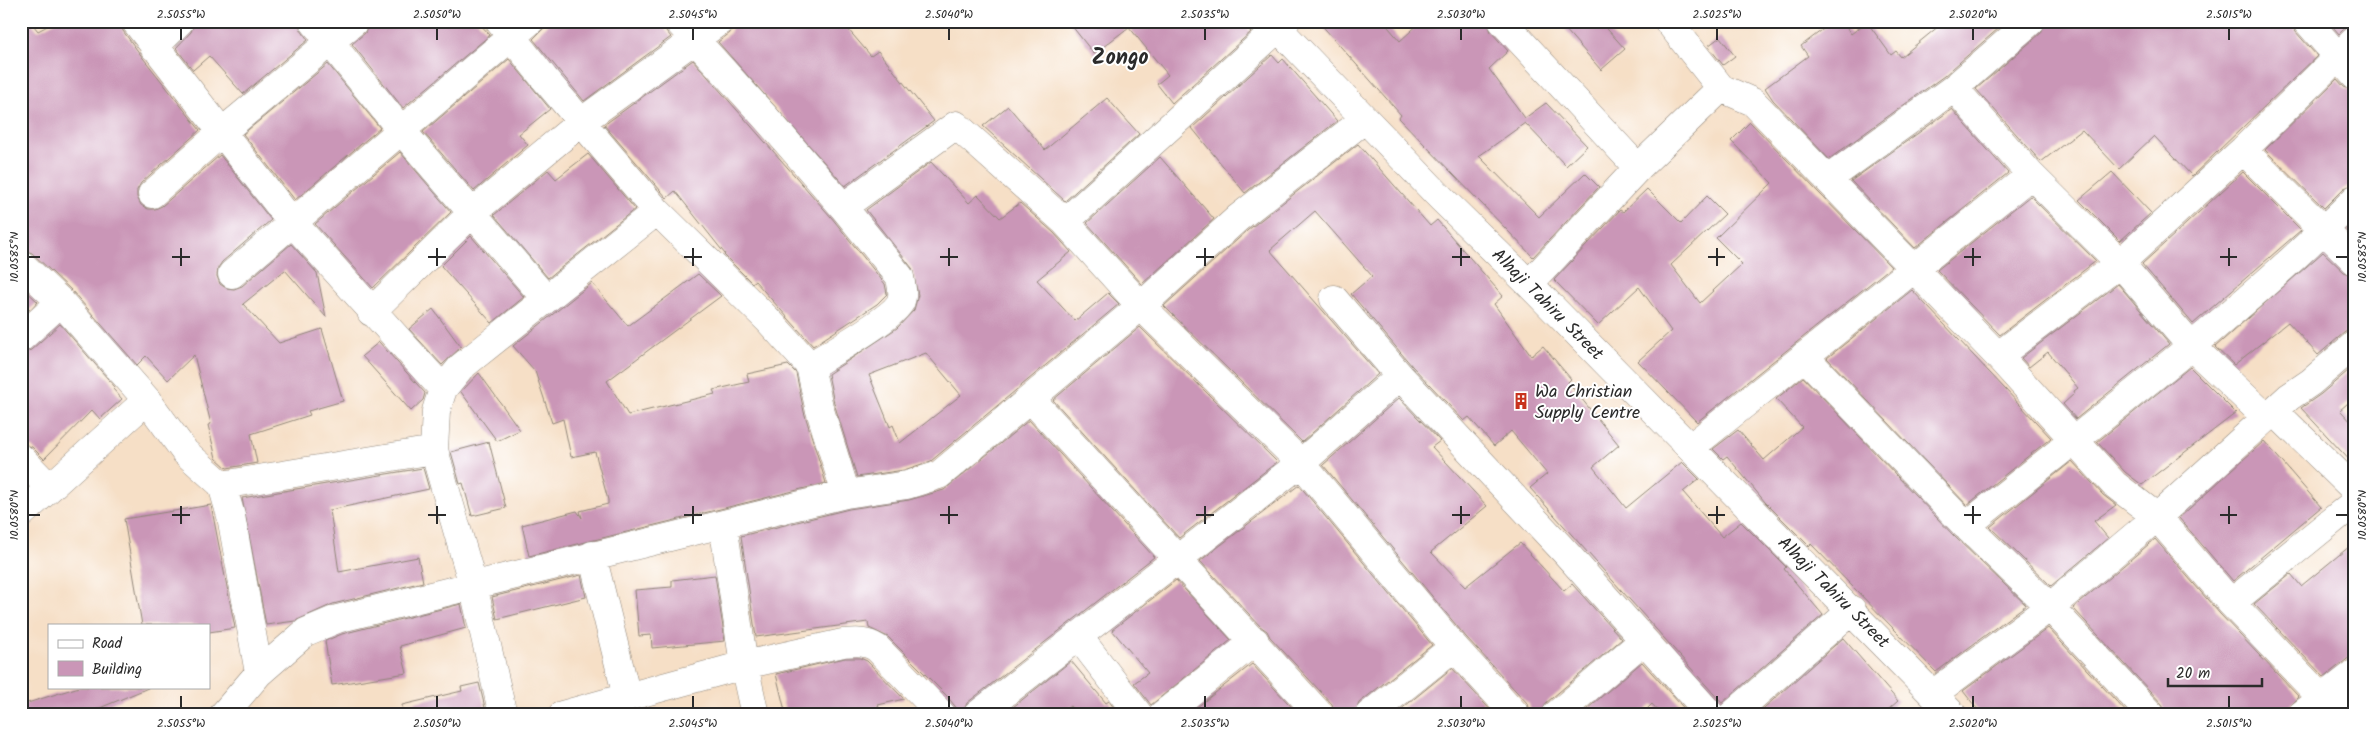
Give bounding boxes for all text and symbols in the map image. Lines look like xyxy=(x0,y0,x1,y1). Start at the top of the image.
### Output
text: 2.5055°W xyxy=(157,5,205,24)
text: 2.5050°W xyxy=(413,5,461,24)
text: 2.5045°W xyxy=(669,5,717,24)
text: 2.5040°W xyxy=(925,5,973,24)
text: 2.5035°W xyxy=(1180,5,1230,24)
text: 2.5030°W xyxy=(1437,5,1485,24)
text: 2.5025°W xyxy=(1692,5,1742,24)
text: 2.5020°W xyxy=(1949,5,1997,24)
text: 2.5015°W xyxy=(2206,5,2252,24)
district label: Zongo xyxy=(1091,41,1149,76)
text: 10.0585°N xyxy=(5,232,24,282)
text: 10.0585°N xyxy=(2353,232,2372,282)
street label: Alhaji Tahiru Street xyxy=(1484,242,1611,369)
place label: Wa Christian Supply Centre xyxy=(1535,378,1640,428)
building icon: Wa Christian Supply Centre xyxy=(1511,391,1531,411)
text: 10.0580°N xyxy=(5,490,24,540)
text: 10.0580°N xyxy=(2353,490,2372,540)
street label: Alhaji Tahiru Street xyxy=(1770,530,1897,657)
legend xyxy=(48,624,210,688)
text: Road xyxy=(92,632,123,656)
scale bar xyxy=(2168,656,2262,688)
text: Building xyxy=(92,658,142,682)
text: 20 m xyxy=(2176,662,2210,686)
text: 2.5055°W xyxy=(157,714,205,733)
text: 2.5050°W xyxy=(413,714,461,733)
text: 2.5045°W xyxy=(669,714,717,733)
text: 2.5040°W xyxy=(925,714,973,733)
text: 2.5035°W xyxy=(1180,714,1230,733)
text: 2.5030°W xyxy=(1437,714,1485,733)
text: 2.5025°W xyxy=(1692,714,1742,733)
text: 2.5020°W xyxy=(1949,714,1997,733)
text: 2.5015°W xyxy=(2206,714,2252,733)

